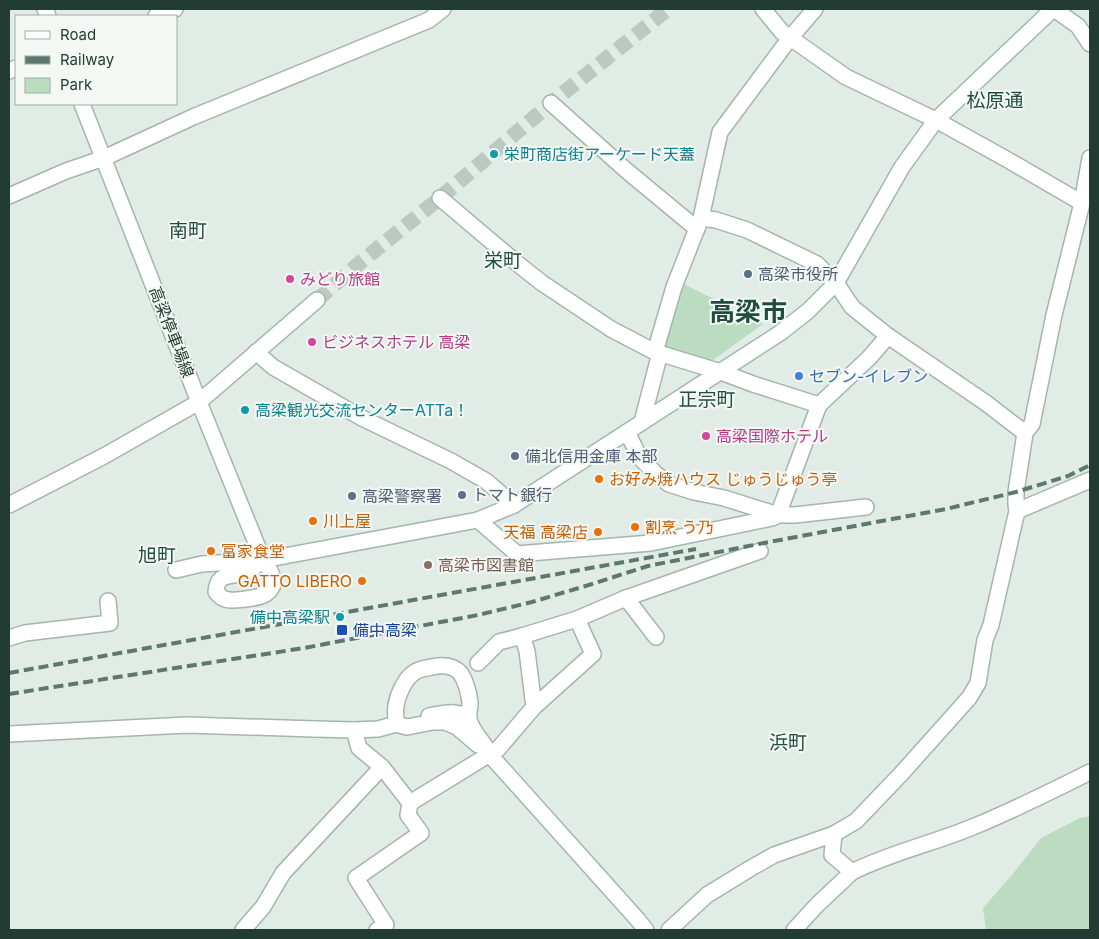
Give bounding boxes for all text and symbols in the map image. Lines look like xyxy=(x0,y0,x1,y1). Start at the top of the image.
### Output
legend xyxy=(15,15,178,105)
text: Road xyxy=(60,25,96,44)
text: Railway xyxy=(60,50,115,69)
text: Park xyxy=(60,75,93,94)
district label: 松原通 xyxy=(966,89,1024,112)
place label: 栄町商店街アーケード天蓋 xyxy=(504,144,695,164)
marker: 栄町商店街アーケード天蓋 xyxy=(488,148,500,160)
district label: 南町 xyxy=(169,219,207,242)
district label: 栄町 xyxy=(484,249,522,272)
place label: 高梁市役所 xyxy=(758,264,838,284)
marker: 高梁市役所 xyxy=(742,268,754,280)
place label: みどり旅館 xyxy=(300,269,380,289)
marker: みどり旅館 xyxy=(284,273,296,285)
street label: 高梁停車場線 xyxy=(145,284,199,380)
district label: 高梁市 xyxy=(709,296,787,327)
place label: ビジネスホテル 高梁 xyxy=(322,332,471,352)
marker: ビジネスホテル 高梁 xyxy=(306,336,318,348)
place label: セブン-イレブン xyxy=(809,366,928,386)
marker: セブン-イレブン xyxy=(793,370,805,382)
district label: 正宗町 xyxy=(678,388,736,411)
place label: 高梁観光交流センターATTa！ xyxy=(255,400,469,420)
marker: 高梁観光交流センターATTa！ xyxy=(239,404,251,416)
place label: 高梁国際ホテル xyxy=(716,426,828,446)
marker: 高梁国際ホテル xyxy=(700,430,712,442)
place label: 備北信用金庫 本部 xyxy=(525,446,658,466)
marker: 備北信用金庫 本部 xyxy=(509,450,521,462)
place label: お好み焼ハウス じゅうじゅう亭 xyxy=(609,469,838,489)
marker: お好み焼ハウス じゅうじゅう亭 xyxy=(593,473,605,485)
place label: トマト銀行 xyxy=(472,485,552,505)
place label: 高梁警察署 xyxy=(362,486,442,506)
marker: トマト銀行 xyxy=(456,489,468,501)
marker: 高梁警察署 xyxy=(346,490,358,502)
place label: 川上屋 xyxy=(323,511,371,531)
marker: 川上屋 xyxy=(307,515,319,527)
place label: 割烹 う乃 xyxy=(645,517,714,537)
marker: 割烹 う乃 xyxy=(629,521,641,533)
place label: 天福 高梁店 xyxy=(503,522,588,542)
marker: 天福 高梁店 xyxy=(592,526,604,538)
place label: 富家食堂 xyxy=(221,541,285,561)
district label: 旭町 xyxy=(138,544,176,567)
marker: 富家食堂 xyxy=(205,545,217,557)
place label: 高梁市図書館 xyxy=(438,555,534,575)
marker: 高梁市図書館 xyxy=(422,559,434,571)
place label: GATTO LIBERO xyxy=(238,571,352,591)
marker: GATTO LIBERO xyxy=(356,575,368,587)
place label: 備中高梁駅 xyxy=(250,607,330,627)
marker: 備中高梁駅 xyxy=(334,611,346,623)
place label: 備中高梁 xyxy=(353,620,417,640)
marker: 備中高梁 xyxy=(335,623,349,637)
district label: 浜町 xyxy=(769,731,807,754)

